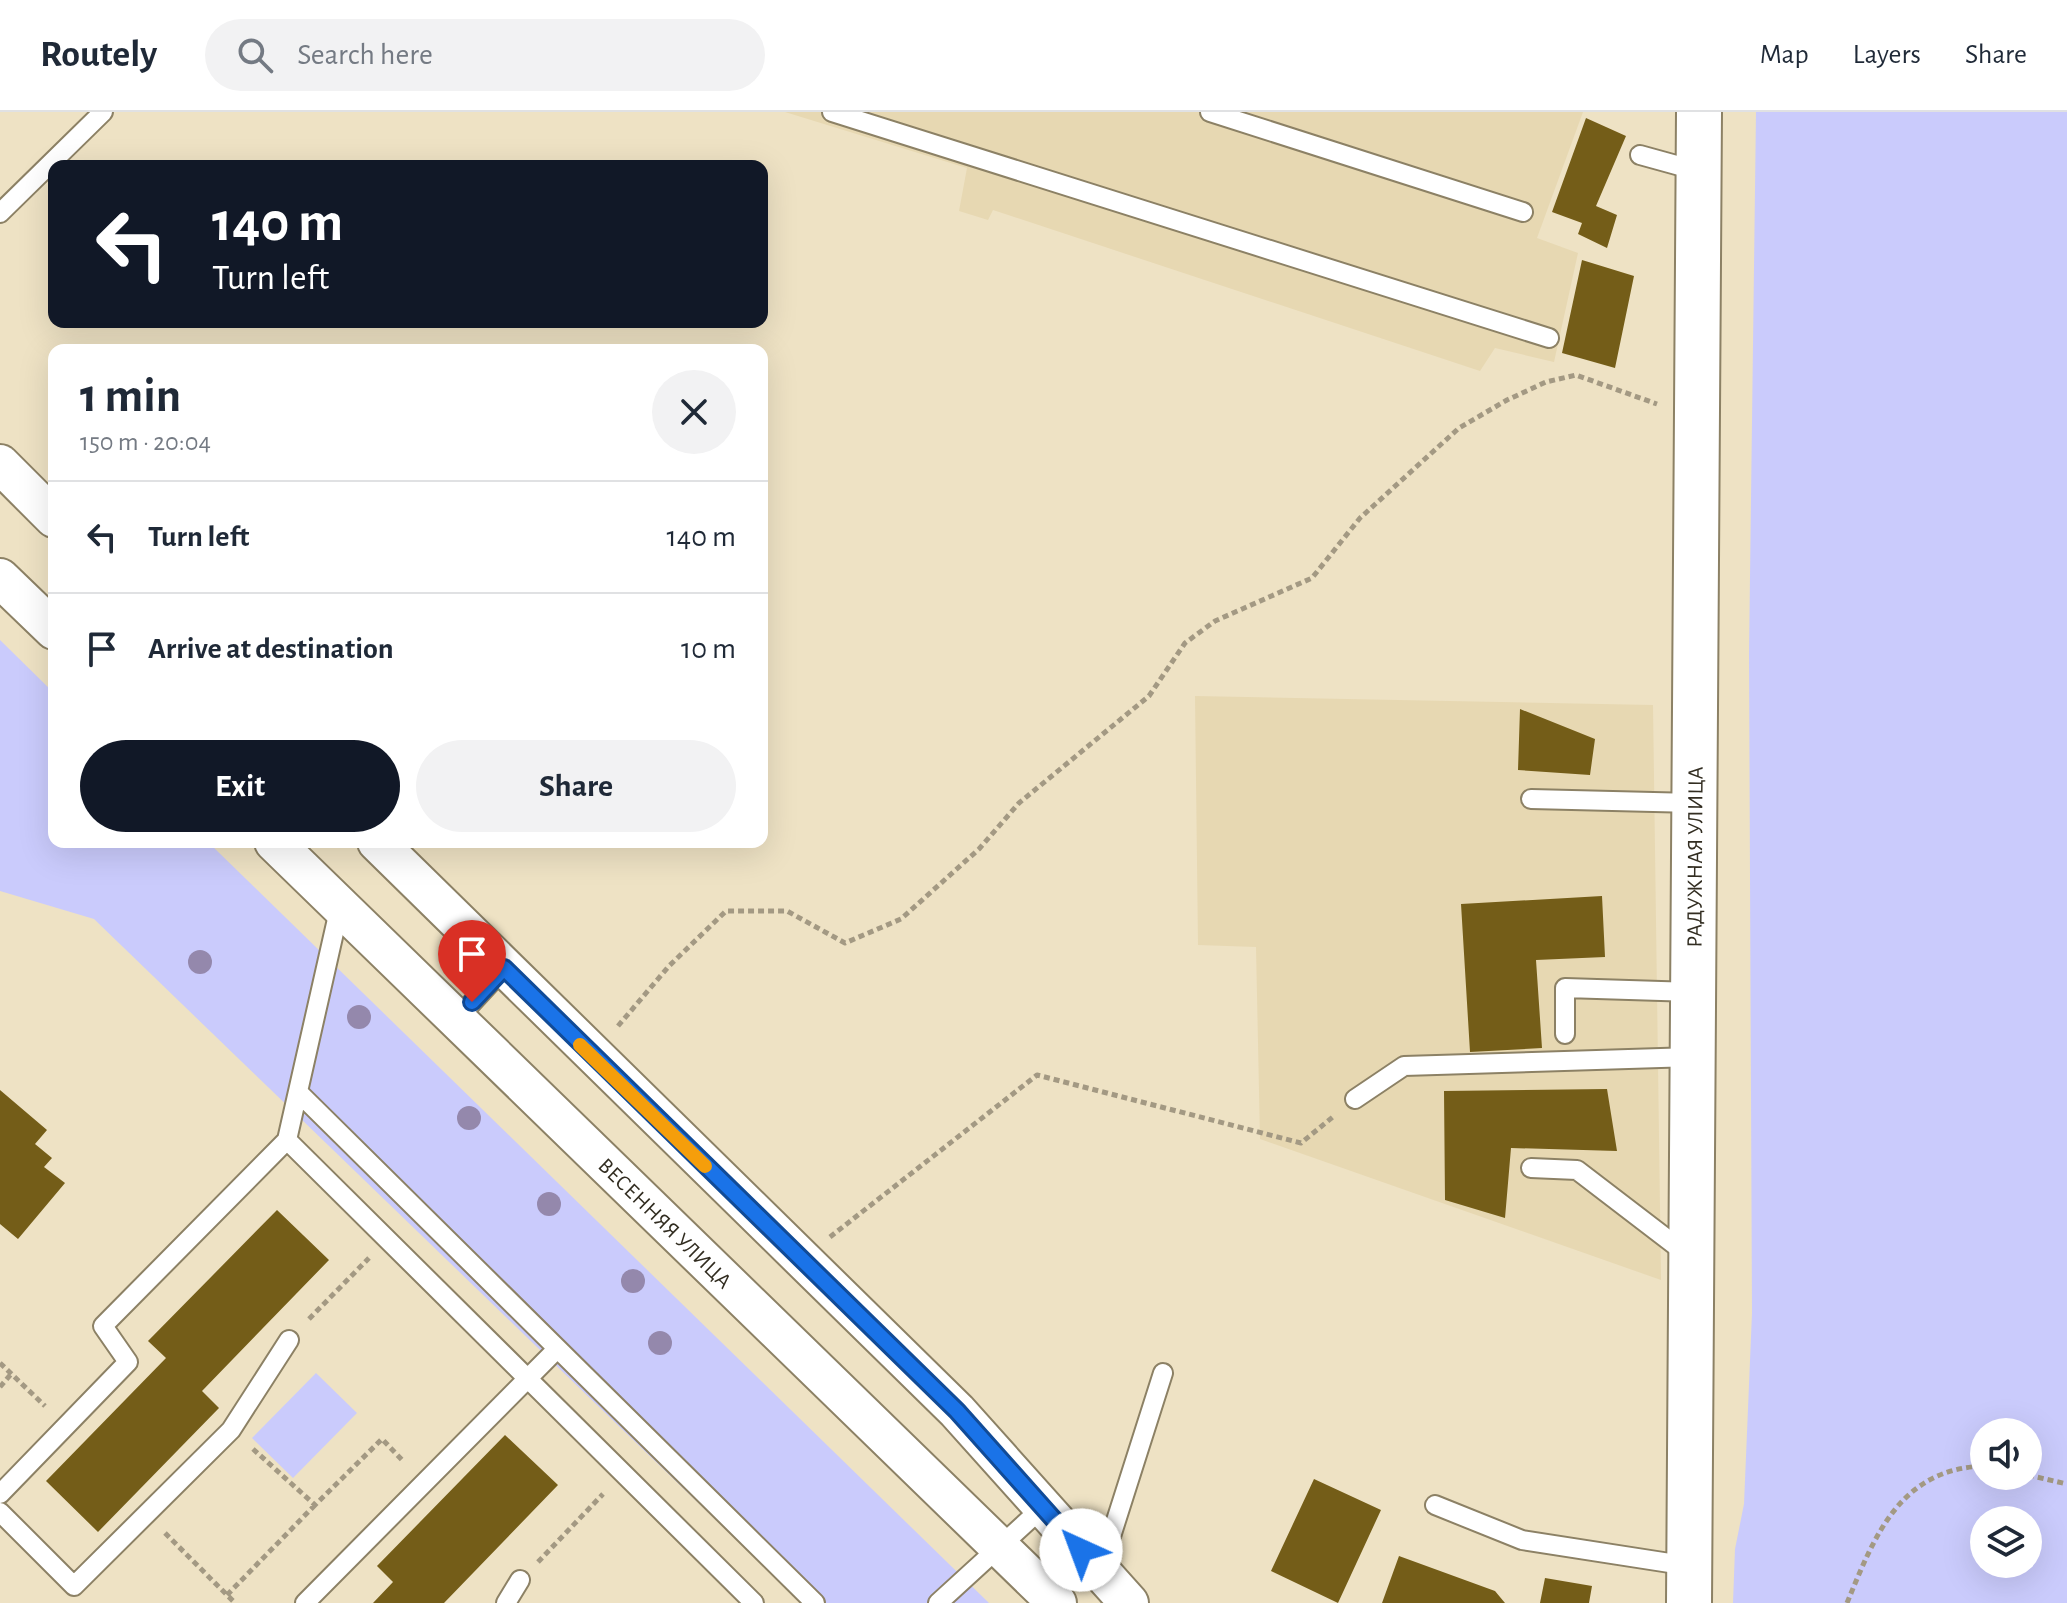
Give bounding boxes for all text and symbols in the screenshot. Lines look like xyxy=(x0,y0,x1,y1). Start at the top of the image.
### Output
search box xyxy=(205,19,765,91)
icon: search xyxy=(233,33,277,77)
text: Routely xyxy=(40,36,157,74)
text: Search here xyxy=(297,40,433,70)
text: Map xyxy=(1760,41,1809,69)
text: Layers xyxy=(1853,41,1921,69)
text: Share xyxy=(1965,41,2027,69)
icon: left xyxy=(80,192,184,296)
text: 140 m xyxy=(212,195,343,251)
text: Turn left xyxy=(212,260,329,296)
button: close xyxy=(652,370,736,454)
text: 1 min xyxy=(80,373,181,421)
text: 150 m · 20:04 xyxy=(80,429,211,455)
icon: left xyxy=(80,515,124,559)
text: Turn left xyxy=(148,522,249,552)
text: 140 m xyxy=(666,522,736,552)
icon: arrive xyxy=(80,627,124,671)
text: Arrive at destination xyxy=(148,634,394,664)
text: 10 m xyxy=(681,634,736,664)
button: Exit xyxy=(80,740,400,832)
button: Share xyxy=(416,740,736,832)
street label: РАДУЖНАЯ УЛИЦА xyxy=(1683,766,1707,948)
pin xyxy=(438,920,506,1002)
icon: arrive xyxy=(450,932,494,976)
street label: ВЕСЕННЯЯ УЛИЦА xyxy=(594,1154,736,1293)
map controls xyxy=(1970,1418,2042,1578)
button: sound xyxy=(1970,1418,2042,1490)
button: layers xyxy=(1970,1506,2042,1578)
position arrow xyxy=(1039,1508,1123,1592)

